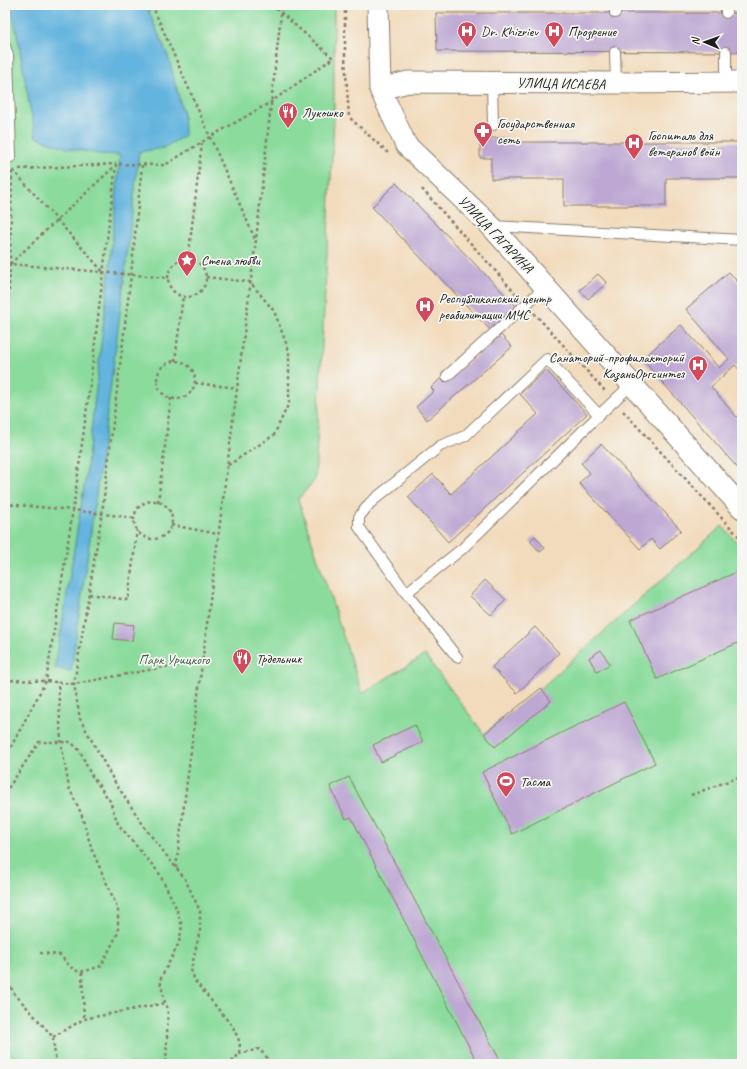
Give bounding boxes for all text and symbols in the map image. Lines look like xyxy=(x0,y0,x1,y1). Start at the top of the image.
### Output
hospital icon: Dr. Khizriev xyxy=(456,20,478,48)
hospital icon: Прозрение xyxy=(543,20,565,48)
north arrow xyxy=(685,22,725,62)
place label: Dr. Khizriev xyxy=(481,23,539,40)
place label: Прозрение xyxy=(568,23,617,40)
text: N xyxy=(688,36,702,45)
street label: УЛИЦА ИСАЕВА xyxy=(517,74,606,93)
restaurant icon: Лукошко xyxy=(277,101,299,129)
place label: Лукошко xyxy=(302,104,344,121)
place label: Государственная сеть xyxy=(497,115,575,148)
pharmacy icon: Государственная сеть xyxy=(472,120,494,148)
place label: Госпиталь для ветеранов войн xyxy=(648,127,721,160)
hospital icon: Госпиталь для ветеранов войн xyxy=(623,132,645,160)
street label: УЛИЦА ГАГАРИНА xyxy=(455,192,537,277)
place icon: Стена любви xyxy=(176,249,198,277)
place label: Стена любви xyxy=(201,252,261,269)
place label: Республиканский центр реабилитации МЧС xyxy=(439,290,552,323)
hospital icon: Республиканский центр реабилитации МЧС xyxy=(414,295,436,323)
place label: Санаторий-профилакторий КазаньОргсинтез xyxy=(549,349,685,382)
hospital icon: Санаторий-профилакторий КазаньОргсинтез xyxy=(687,354,709,382)
restaurant icon: Трдельник xyxy=(231,647,253,675)
place label: Трдельник xyxy=(256,650,302,667)
park label: Парк Урицкого xyxy=(138,651,211,668)
sports icon: Тасма xyxy=(495,770,517,798)
place label: Тасма xyxy=(520,773,551,790)

